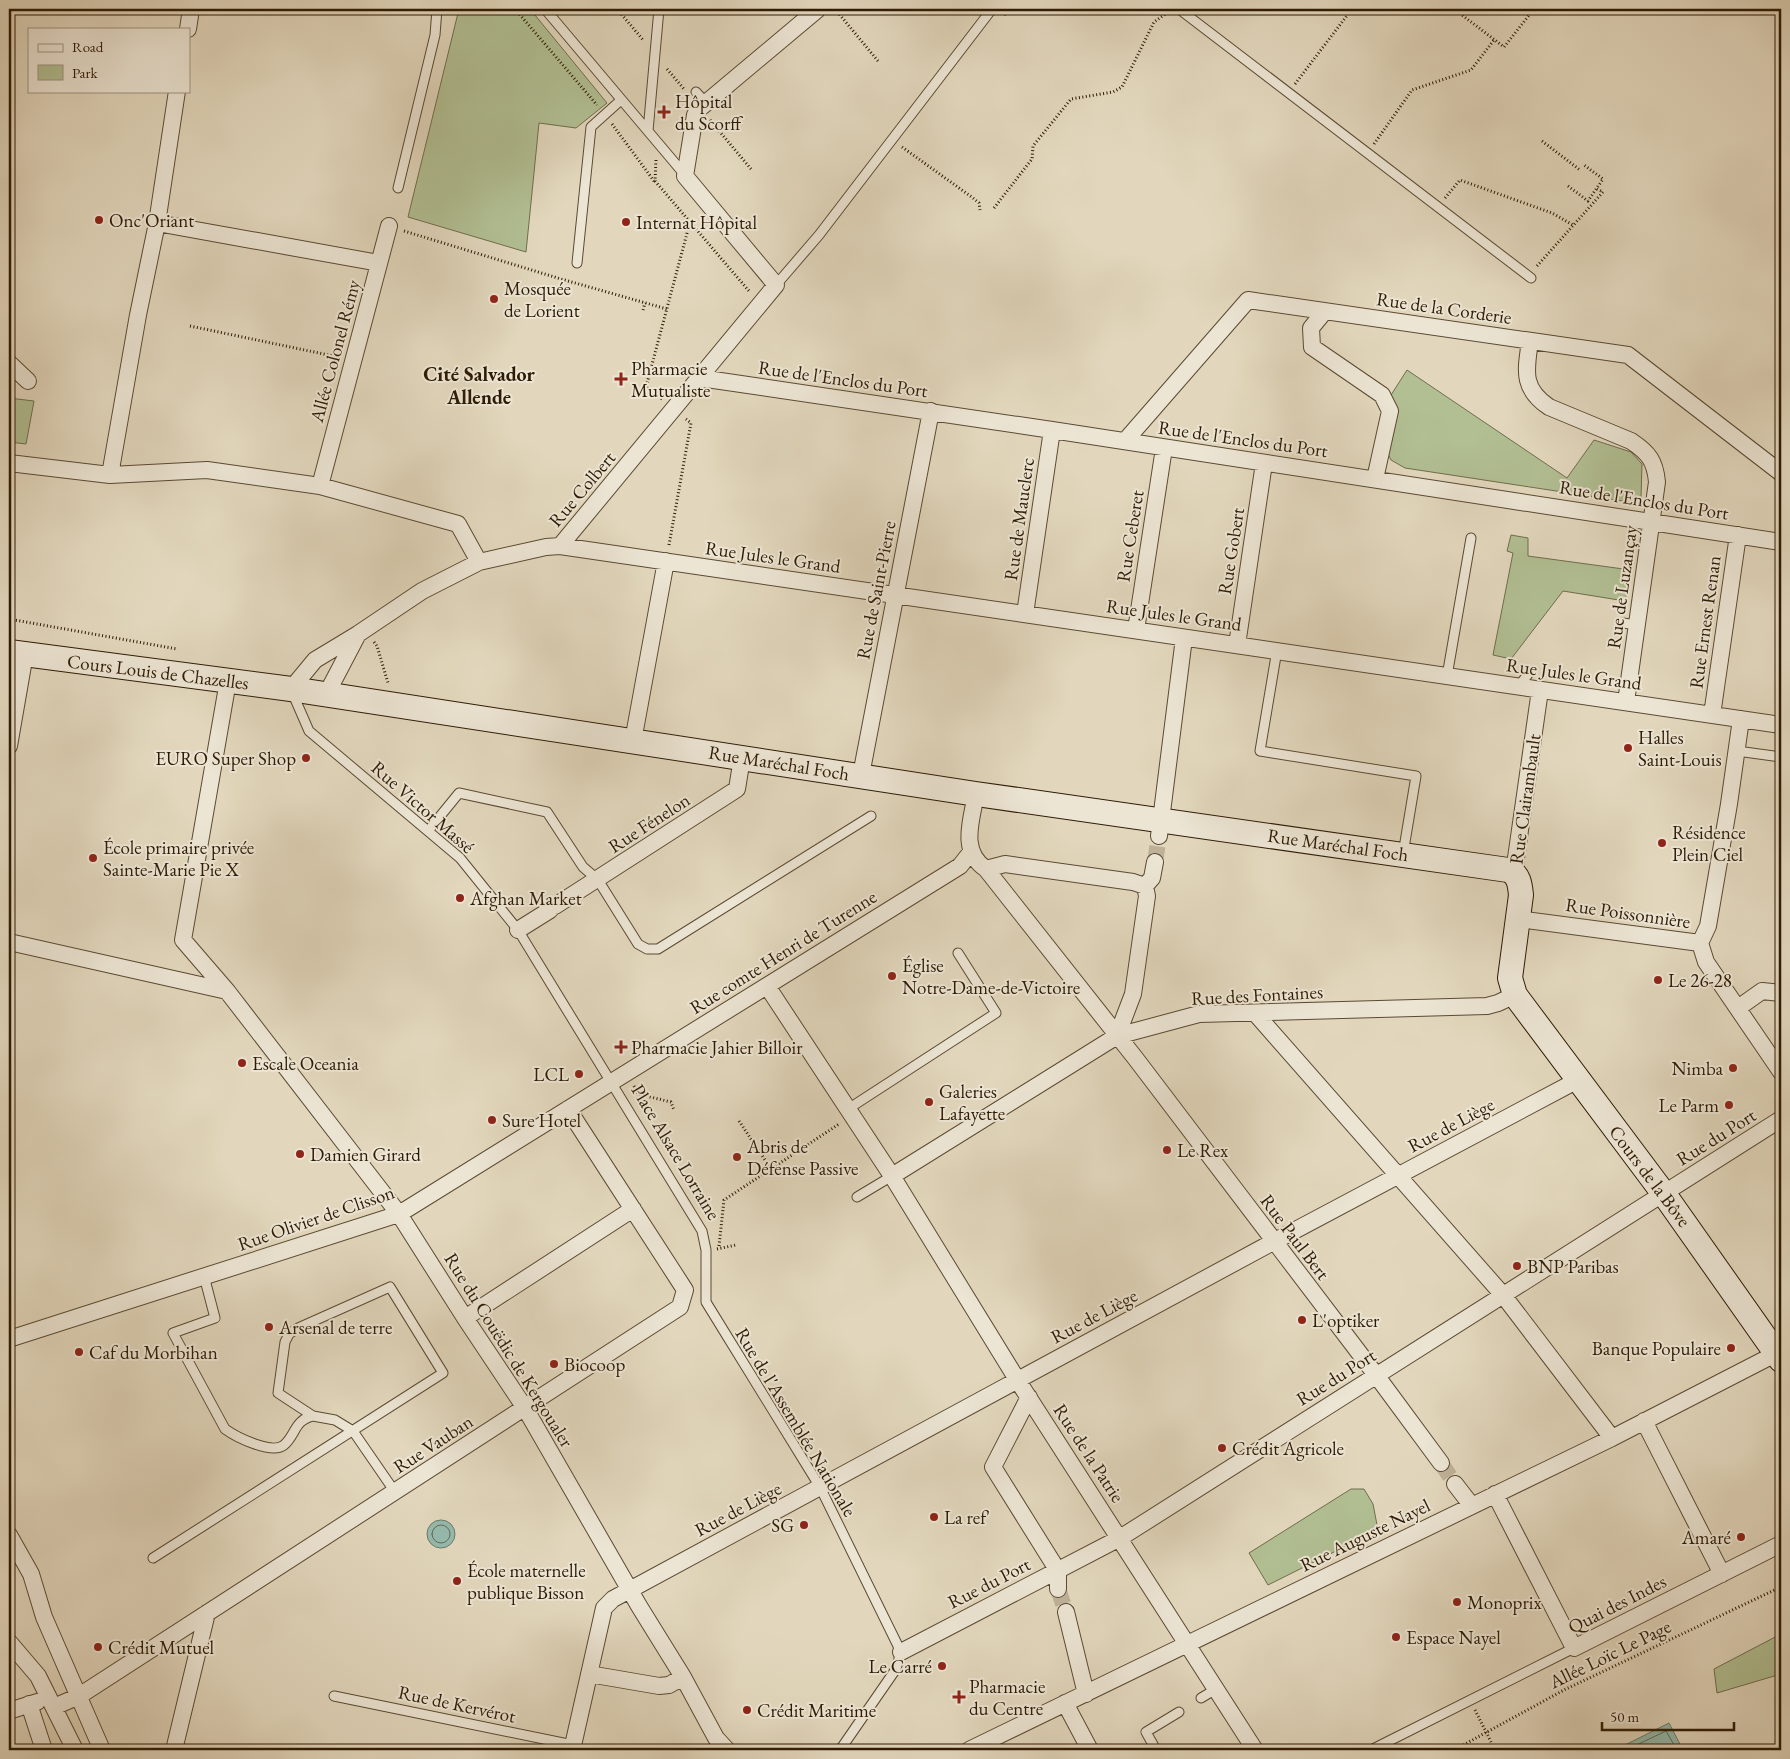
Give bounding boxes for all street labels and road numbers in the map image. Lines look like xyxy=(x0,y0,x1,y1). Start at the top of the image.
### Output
street label: Allée Colonel Rémy xyxy=(304,276,366,426)
street label: Rue de la Corderie xyxy=(1375,286,1513,330)
street label: Rue de l'Enclos du Port xyxy=(757,355,929,403)
street label: Rue de l'Enclos du Port xyxy=(1157,415,1329,463)
street label: Rue Colbert xyxy=(543,446,621,532)
street label: Rue de Mauclerc xyxy=(998,456,1040,582)
street label: Rue de l'Enclos du Port xyxy=(1558,474,1730,526)
street label: Rue Ceberet xyxy=(1110,488,1150,584)
street label: Rue Gobert xyxy=(1212,506,1250,596)
street label: Rue de Saint-Pierre xyxy=(850,519,902,661)
street label: Rue de Luzançay xyxy=(1601,523,1643,650)
street label: Rue Jules le Grand xyxy=(704,535,843,579)
street label: Rue Ernest Renan xyxy=(1683,554,1727,690)
street label: Rue Jules le Grand xyxy=(1105,593,1244,637)
street label: Cours Louis de Chazelles xyxy=(66,648,250,696)
street label: Rue Jules le Grand xyxy=(1505,652,1644,696)
street label: Rue Clairambault xyxy=(1503,732,1547,866)
street label: Rue Maréchal Foch xyxy=(707,740,851,787)
street label: Rue Victor Massé xyxy=(366,755,480,859)
street label: Rue Fénelon xyxy=(603,787,695,859)
street label: Rue Maréchal Foch xyxy=(1266,823,1410,867)
street label: Rue comte Henri de Turenne xyxy=(685,884,881,1020)
street label: Rue Poissonnière xyxy=(1564,892,1692,934)
street label: Rue des Fontaines xyxy=(1190,979,1324,1011)
street label: Place Alsace Lorraine xyxy=(626,1080,726,1224)
street label: Rue de Liège xyxy=(1403,1092,1499,1158)
street label: Rue du Port xyxy=(1671,1103,1761,1171)
street label: Cours de la Bôve xyxy=(1603,1120,1697,1232)
street label: Rue Olivier de Clisson xyxy=(234,1179,398,1257)
street label: Rue Paul Bert xyxy=(1255,1189,1335,1285)
street label: Rue du Couëdic de Kergoualer xyxy=(439,1248,580,1453)
street label: Rue de Liège xyxy=(1046,1283,1142,1349)
street label: Rue de l'Assemblée Nationale xyxy=(730,1323,862,1521)
street label: Rue du Port xyxy=(1291,1343,1381,1411)
street label: Rue de la Patrie xyxy=(1048,1399,1130,1507)
street label: Rue Vauban xyxy=(388,1409,478,1479)
street label: Rue de Liège xyxy=(690,1476,786,1542)
street label: Rue Auguste Nayel xyxy=(1296,1492,1435,1577)
street label: Rue du Port xyxy=(943,1552,1035,1614)
street label: Quai des Indes xyxy=(1564,1569,1670,1639)
street label: Allée Loïc Le Page xyxy=(1544,1614,1675,1695)
street label: Rue de Kervérot xyxy=(396,1679,518,1729)

